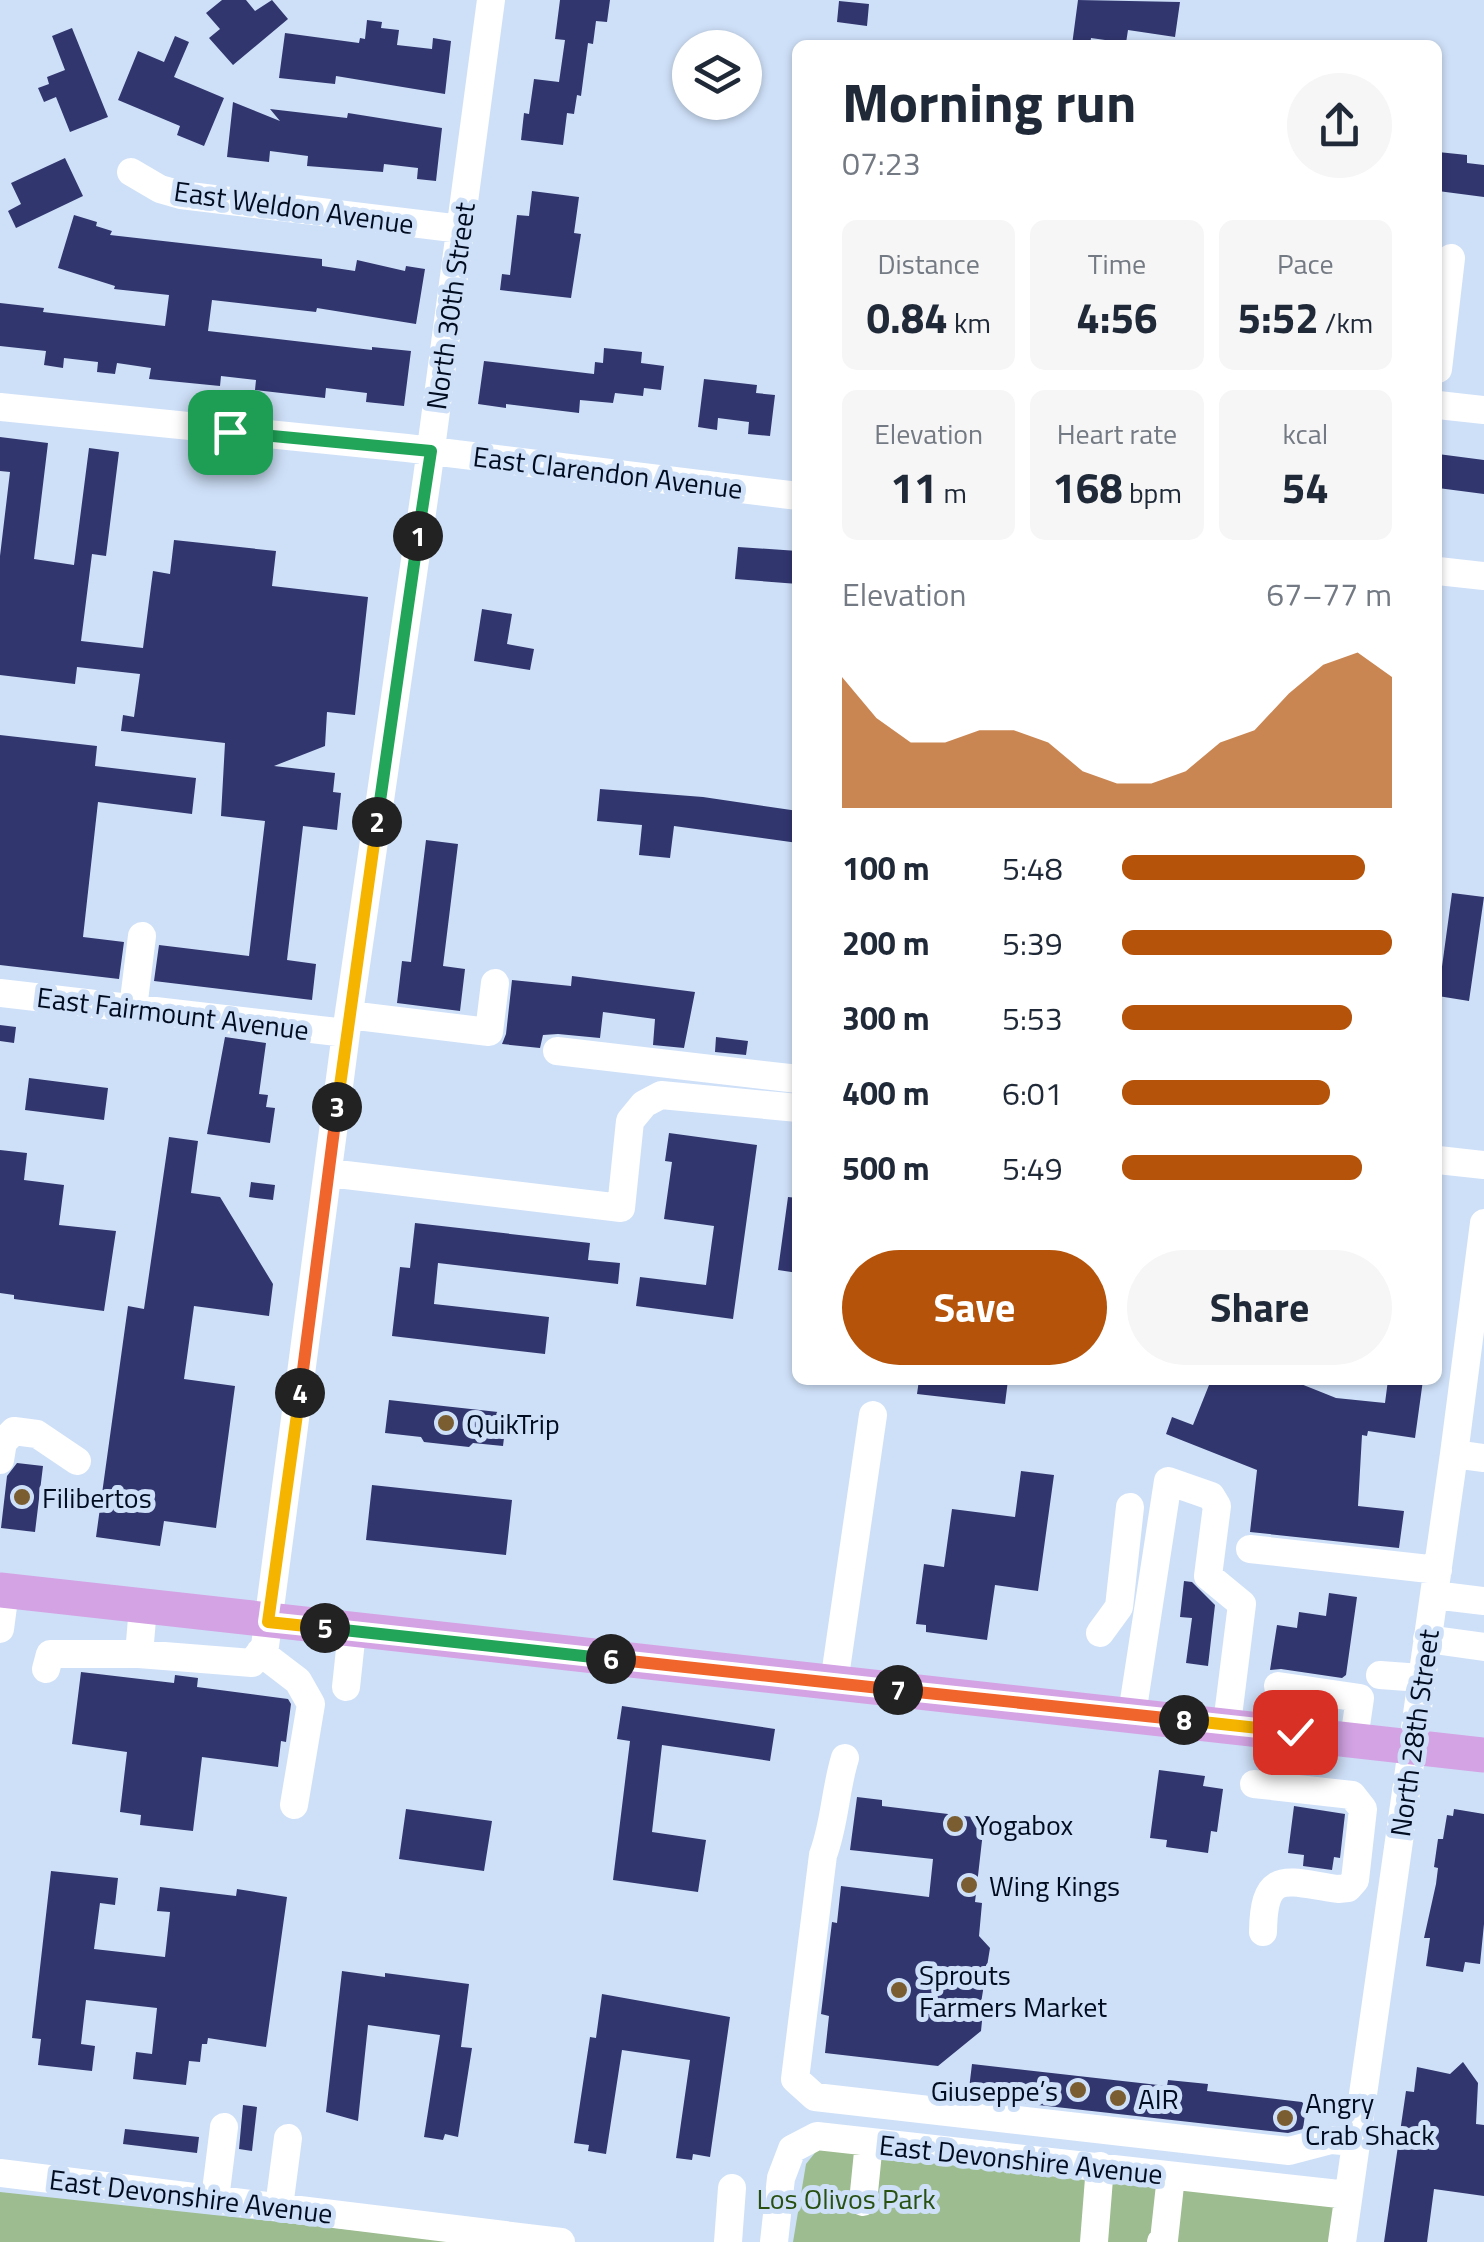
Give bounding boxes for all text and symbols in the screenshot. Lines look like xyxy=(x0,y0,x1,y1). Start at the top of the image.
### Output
map controls xyxy=(672,30,762,120)
button: layers xyxy=(672,30,762,120)
text: Morning run xyxy=(842,60,1136,143)
button: share xyxy=(1287,73,1392,178)
text: 07:23 xyxy=(842,139,921,187)
street label: East Weldon Avenue xyxy=(171,169,417,245)
street label: North 30th Street xyxy=(414,199,486,412)
text: Distance xyxy=(878,242,980,285)
text: Time xyxy=(1088,242,1146,285)
text: Pace xyxy=(1277,242,1334,285)
text: 0.84 xyxy=(867,285,948,349)
text: 4:56 xyxy=(1076,285,1158,349)
text: 5:52 xyxy=(1237,285,1319,349)
text: km xyxy=(948,301,991,344)
text: /km xyxy=(1319,301,1373,344)
pin xyxy=(188,390,273,475)
icon: arrive xyxy=(203,405,258,460)
text: Elevation xyxy=(874,412,983,455)
text: Heart rate xyxy=(1057,412,1177,455)
text: kcal xyxy=(1282,412,1328,455)
street label: East Clarendon Avenue xyxy=(471,434,745,510)
text: 11 xyxy=(890,455,937,519)
text: 168 xyxy=(1052,455,1123,519)
text: 54 xyxy=(1282,455,1329,519)
text: m xyxy=(937,471,967,514)
text: bpm xyxy=(1123,471,1182,514)
pin: 1 xyxy=(393,511,443,561)
text: 1 xyxy=(410,514,426,557)
text: Elevation xyxy=(842,570,966,618)
text: 67–77 m xyxy=(1266,570,1392,618)
pin: 2 xyxy=(352,797,402,847)
text: 2 xyxy=(369,800,385,843)
text: 100 m xyxy=(842,844,930,892)
text: 5:48 xyxy=(1002,844,1063,892)
text: 200 m xyxy=(842,919,930,967)
text: 5:39 xyxy=(1002,919,1063,967)
street label: East Fairmount Avenue xyxy=(35,975,311,1051)
text: 300 m xyxy=(842,994,930,1042)
text: 5:53 xyxy=(1002,994,1063,1042)
text: 400 m xyxy=(842,1069,930,1117)
text: 6:01 xyxy=(1002,1069,1063,1117)
pin: 3 xyxy=(312,1082,362,1132)
text: 3 xyxy=(329,1085,345,1128)
text: 500 m xyxy=(842,1144,930,1192)
text: 5:49 xyxy=(1002,1144,1063,1192)
button: Save xyxy=(842,1250,1107,1365)
button: Share xyxy=(1127,1250,1392,1365)
pin: 4 xyxy=(275,1368,325,1418)
text: 4 xyxy=(292,1371,308,1414)
place label: QuikTrip xyxy=(466,1402,560,1445)
marker: QuikTrip xyxy=(435,1412,457,1434)
place label: Filibertos xyxy=(42,1476,152,1519)
marker: Filibertos xyxy=(11,1486,33,1508)
pin: 5 xyxy=(300,1603,350,1653)
text: 5 xyxy=(317,1606,333,1649)
street label: North 28th Street xyxy=(1378,1626,1450,1839)
pin: 6 xyxy=(586,1634,636,1684)
text: 6 xyxy=(603,1637,619,1680)
pin: 7 xyxy=(873,1665,923,1715)
text: 7 xyxy=(890,1668,906,1711)
pin xyxy=(1253,1690,1338,1775)
pin: 8 xyxy=(1159,1695,1209,1745)
text: 8 xyxy=(1176,1698,1192,1741)
icon: check xyxy=(1268,1705,1323,1760)
place label: Yogabox xyxy=(975,1803,1073,1846)
marker: Yogabox xyxy=(944,1813,966,1835)
place label: Wing Kings xyxy=(989,1864,1120,1907)
marker: Wing Kings xyxy=(958,1874,980,1896)
place label: Sprouts Farmers Market xyxy=(919,1953,1107,2028)
marker: Sprouts Farmers Market xyxy=(888,1979,910,2001)
place label: Giuseppe’s xyxy=(931,2069,1058,2112)
place label: AIR xyxy=(1138,2077,1179,2120)
marker: Giuseppe’s xyxy=(1067,2079,1089,2101)
place label: Angry Crab Shack xyxy=(1305,2081,1435,2156)
marker: AIR xyxy=(1107,2087,1129,2109)
marker: Angry Crab Shack xyxy=(1274,2107,1296,2129)
street label: East Devonshire Avenue xyxy=(877,2123,1165,2195)
street label: East Devonshire Avenue xyxy=(47,2157,335,2235)
park label: Los Olivos Park xyxy=(756,2177,936,2220)

